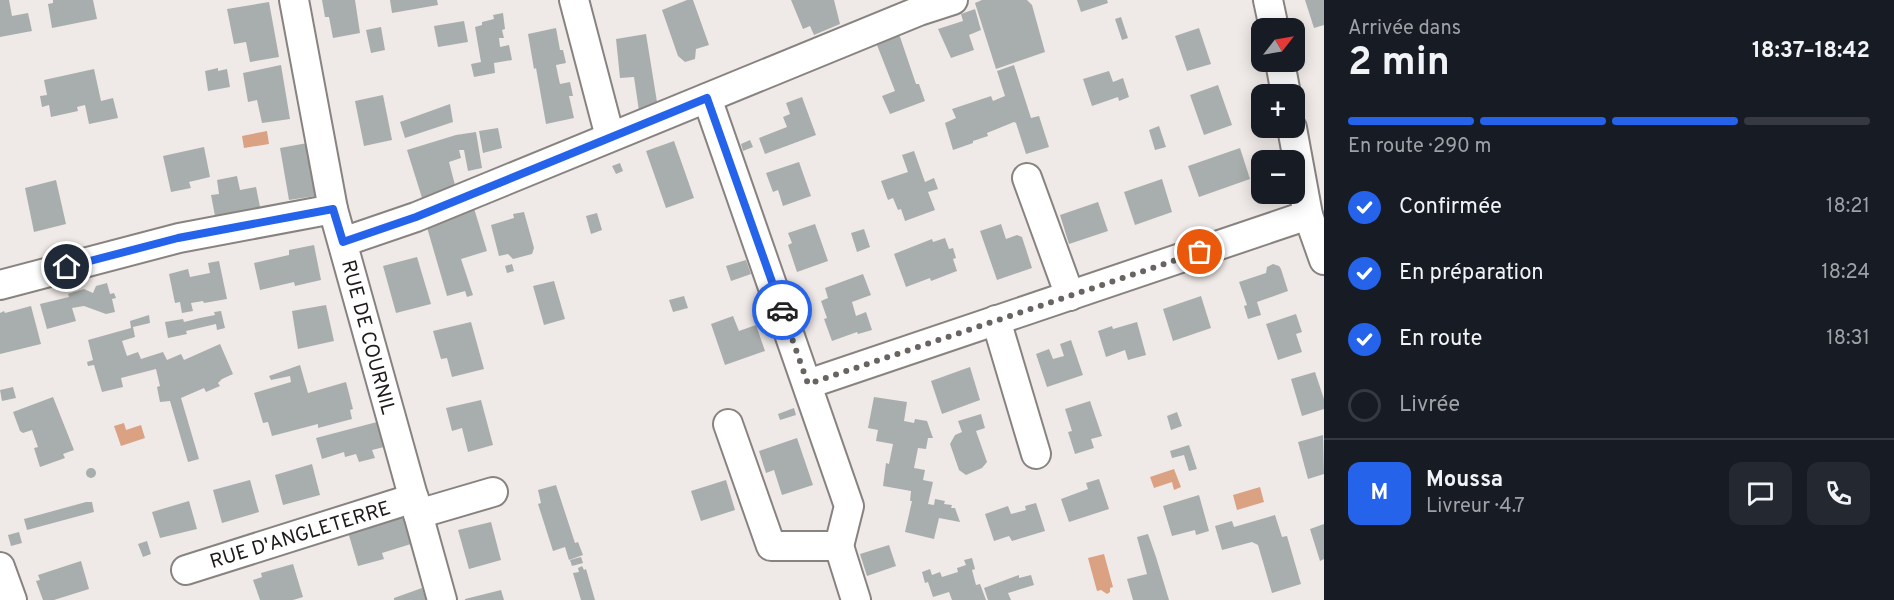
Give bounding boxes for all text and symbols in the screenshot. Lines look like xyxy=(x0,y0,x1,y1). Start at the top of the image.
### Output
text: Arrivée dans xyxy=(1348,16,1461,42)
north arrow xyxy=(1251,18,1305,72)
map controls xyxy=(1251,18,1305,204)
text: 18:37–18:42 xyxy=(1752,38,1870,65)
text: 2 min xyxy=(1348,40,1450,89)
button: + xyxy=(1251,84,1305,138)
text: En route · 290 m xyxy=(1348,134,1492,160)
button: − xyxy=(1251,150,1305,204)
icon: check xyxy=(1348,191,1381,224)
text: Confirmée xyxy=(1399,194,1502,221)
text: 18:21 xyxy=(1826,194,1870,220)
pin xyxy=(1174,226,1225,277)
icon: bag xyxy=(1183,235,1216,268)
pin xyxy=(41,241,92,292)
icon: home xyxy=(50,250,83,283)
street label: RUE DE COURNIL xyxy=(334,257,400,418)
icon: check xyxy=(1348,257,1381,290)
text: En préparation xyxy=(1399,260,1544,287)
text: 18:24 xyxy=(1821,260,1870,286)
courier xyxy=(752,280,812,340)
icon: car xyxy=(766,294,799,327)
icon: check xyxy=(1348,323,1381,356)
text: En route xyxy=(1399,326,1482,353)
text: 18:31 xyxy=(1826,326,1870,352)
text: Livrée xyxy=(1399,392,1460,419)
button: chat xyxy=(1729,462,1792,525)
button: phone xyxy=(1807,462,1870,525)
text: Moussa xyxy=(1426,467,1503,494)
text: M xyxy=(1371,480,1388,507)
text: Livreur · 4.7 xyxy=(1426,494,1525,520)
street label: RUE D'ANGLETERRE xyxy=(207,496,394,576)

